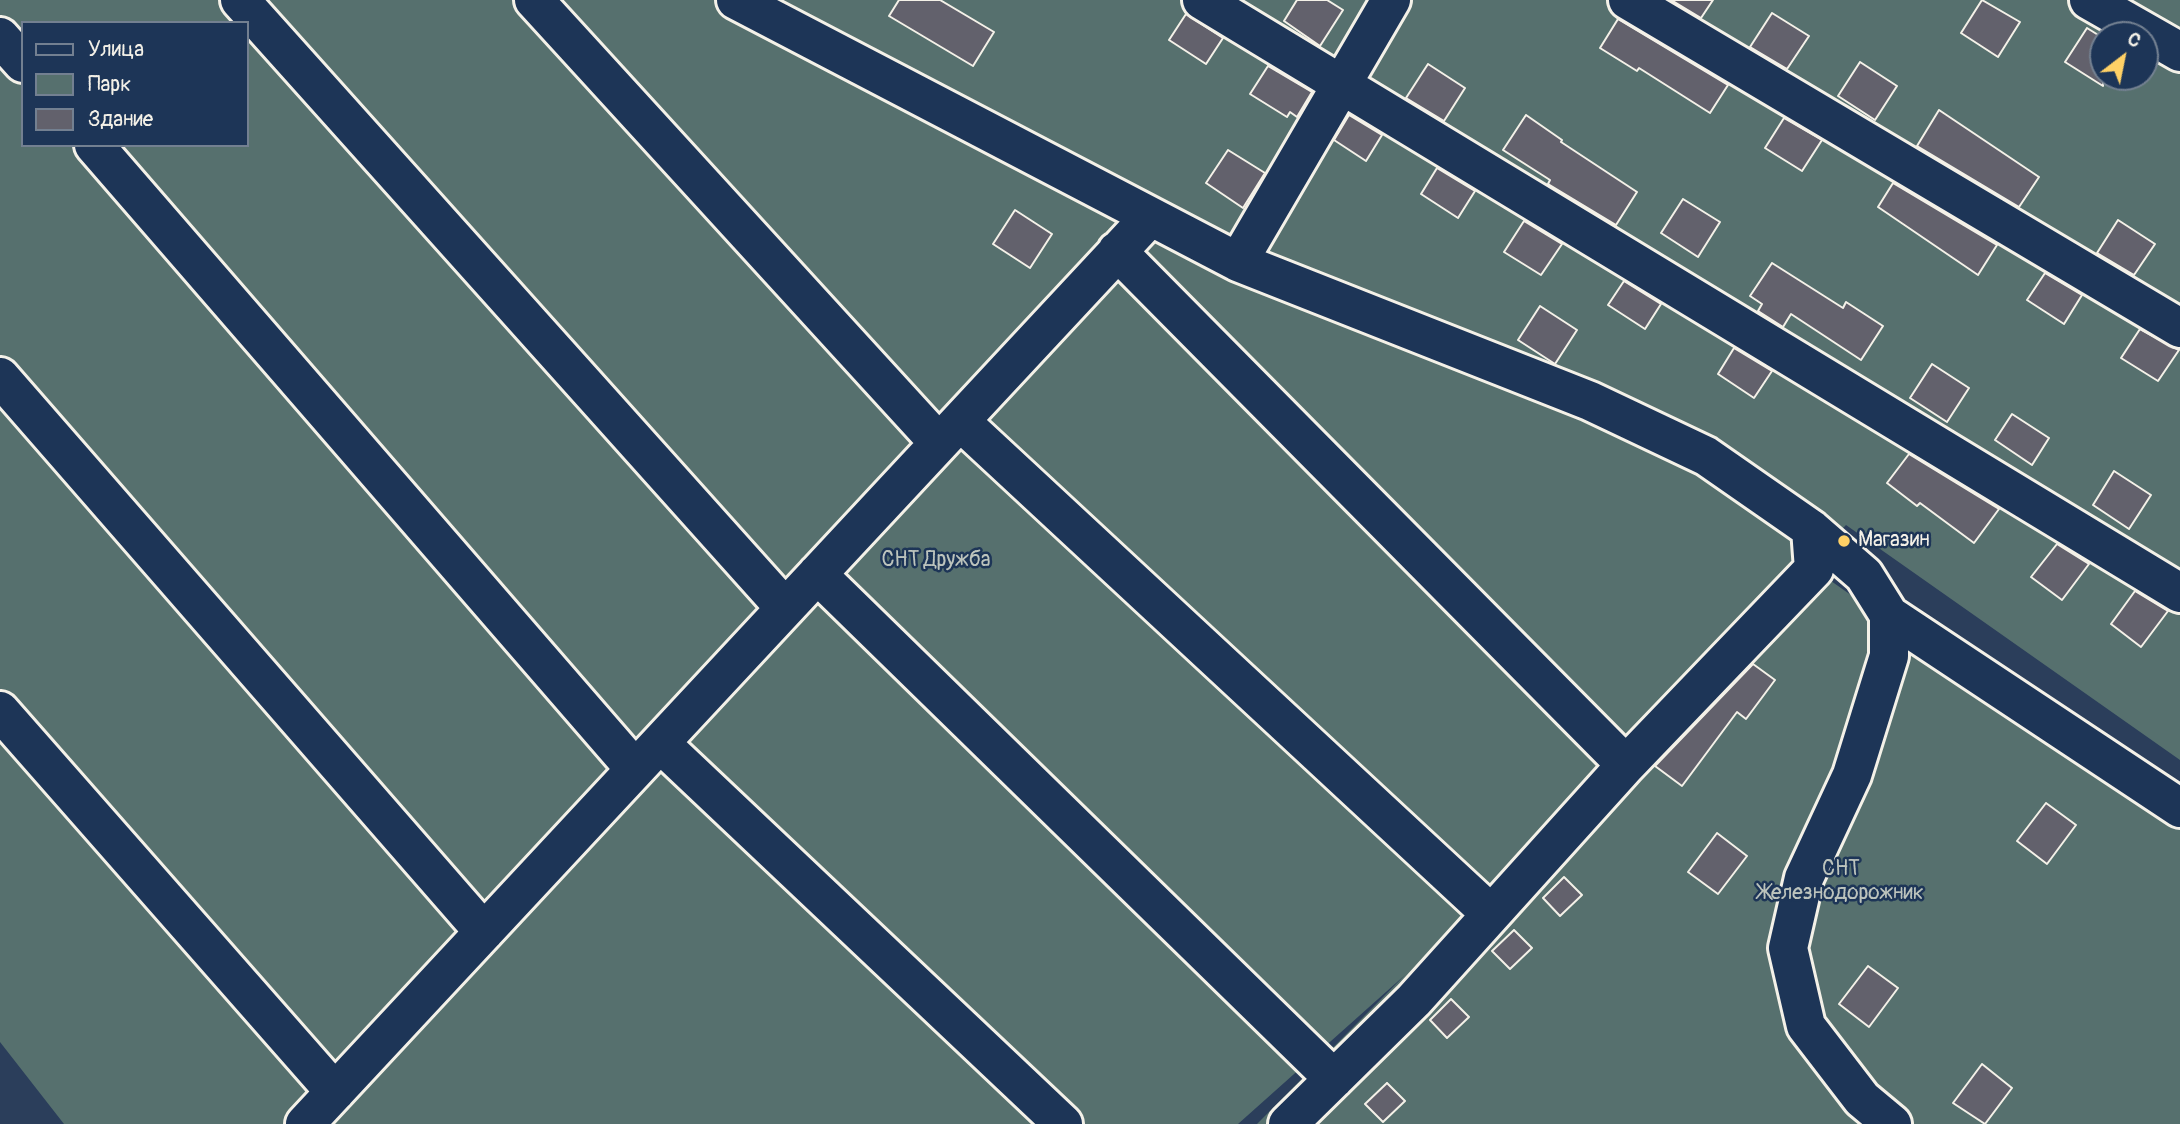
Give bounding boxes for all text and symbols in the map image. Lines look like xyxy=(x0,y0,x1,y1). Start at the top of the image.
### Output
legend xyxy=(21,21,248,147)
north arrow xyxy=(2089,21,2159,91)
text: С xyxy=(2123,27,2145,53)
text: Улица xyxy=(88,36,144,63)
text: Парк xyxy=(88,71,131,98)
text: Здание xyxy=(88,106,153,133)
place label: Магазин xyxy=(1858,528,1930,554)
marker: Магазин xyxy=(1836,533,1852,549)
park label: СНТ Дружба xyxy=(881,548,991,574)
park label: СНТ Железнодорожник xyxy=(1758,857,1924,907)

